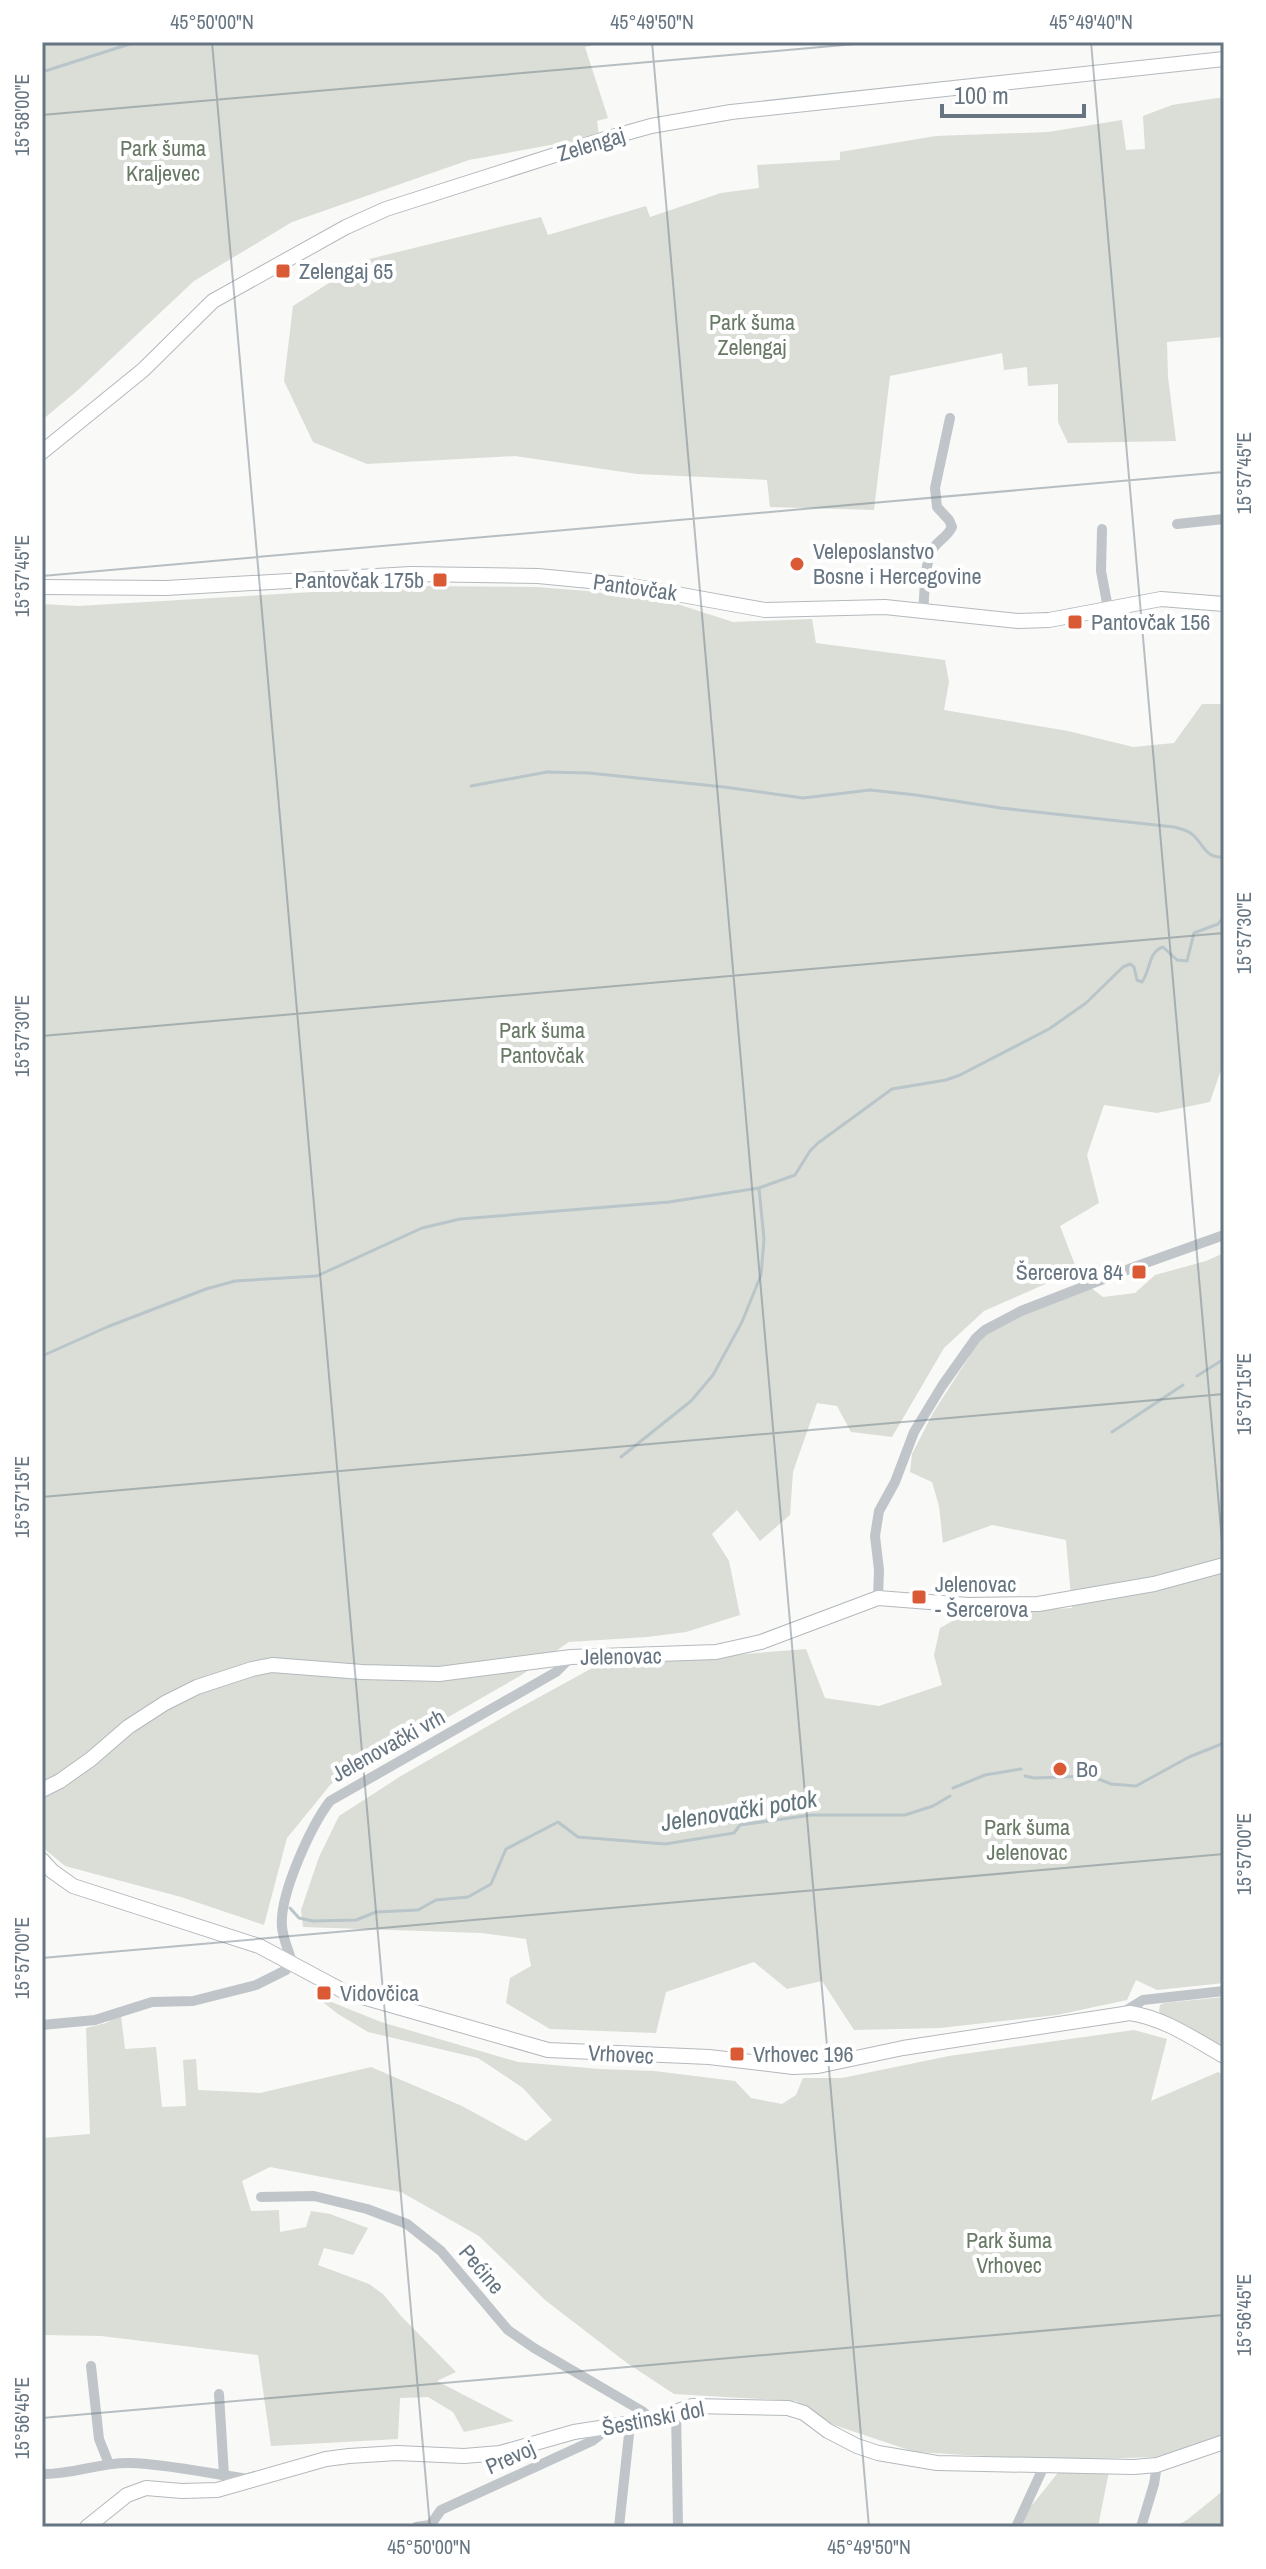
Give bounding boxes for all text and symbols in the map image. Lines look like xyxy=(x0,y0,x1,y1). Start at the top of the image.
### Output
text: 45°50'00"N xyxy=(170,8,254,35)
text: 45°49'50"N xyxy=(610,8,694,35)
text: 45°49'40"N xyxy=(1049,8,1133,35)
scale bar xyxy=(942,68,1084,118)
text: 15°58'00"E xyxy=(8,74,35,156)
text: 100 m xyxy=(954,79,1009,111)
street label: Zelengaj xyxy=(554,120,628,168)
park label: Park šuma Kraljevec xyxy=(120,133,206,188)
place label: Zelengaj 65 xyxy=(299,256,393,286)
marker: Zelengaj 65 xyxy=(274,262,292,280)
park label: Park šuma Zelengaj xyxy=(709,307,795,362)
text: 15°57'45"E xyxy=(1230,432,1257,514)
text: 15°57'45"E xyxy=(8,535,35,617)
place label: Veleposlanstvo Bosne i Hercegovine xyxy=(813,536,981,591)
marker: Veleposlanstvo Bosne i Hercegovine xyxy=(788,555,806,573)
place label: Pantovčak 175b xyxy=(295,565,424,595)
street label: Pantovčak xyxy=(591,566,680,608)
marker: Pantovčak 175b xyxy=(431,571,449,589)
place label: Pantovčak 156 xyxy=(1091,607,1210,637)
marker: Pantovčak 156 xyxy=(1066,613,1084,631)
text: 15°57'30"E xyxy=(1230,892,1257,974)
text: 15°57'30"E xyxy=(8,995,35,1077)
park label: Park šuma Pantovčak xyxy=(499,1015,585,1070)
place label: Šercerova 84 xyxy=(1016,1257,1123,1287)
marker: Šercerova 84 xyxy=(1130,1263,1148,1281)
text: 15°57'15"E xyxy=(1230,1353,1257,1435)
text: 15°57'15"E xyxy=(8,1456,35,1538)
place label: Jelenovac - Šercerova xyxy=(935,1569,1028,1624)
marker: Jelenovac - Šercerova xyxy=(910,1588,928,1606)
street label: Jelenovac xyxy=(580,1640,662,1672)
street label: Jelenovački vrh xyxy=(326,1701,450,1789)
place label: Bo xyxy=(1076,1754,1098,1784)
marker: Bo xyxy=(1051,1760,1069,1778)
water label: Jelenovački potok xyxy=(658,1782,820,1838)
park label: Park šuma Jelenovac xyxy=(984,1812,1070,1867)
text: 15°57'00"E xyxy=(1230,1813,1257,1895)
text: 15°57'00"E xyxy=(8,1917,35,1999)
place label: Vidovčica xyxy=(340,1978,419,2008)
marker: Vidovčica xyxy=(315,1984,333,2002)
street label: Vrhovec xyxy=(587,2037,655,2071)
place label: Vrhovec 196 xyxy=(753,2039,854,2069)
marker: Vrhovec 196 xyxy=(728,2045,746,2063)
park label: Park šuma Vrhovec xyxy=(966,2225,1052,2280)
street label: Pećine xyxy=(452,2238,512,2300)
text: 15°56'45"E xyxy=(1230,2274,1257,2356)
text: 15°56'45"E xyxy=(8,2377,35,2459)
street label: Šestinski dol xyxy=(599,2393,707,2443)
street label: Prevoj xyxy=(481,2433,539,2481)
text: 45°50'00"N xyxy=(387,2533,471,2560)
text: 45°49'50"N xyxy=(827,2533,911,2560)

